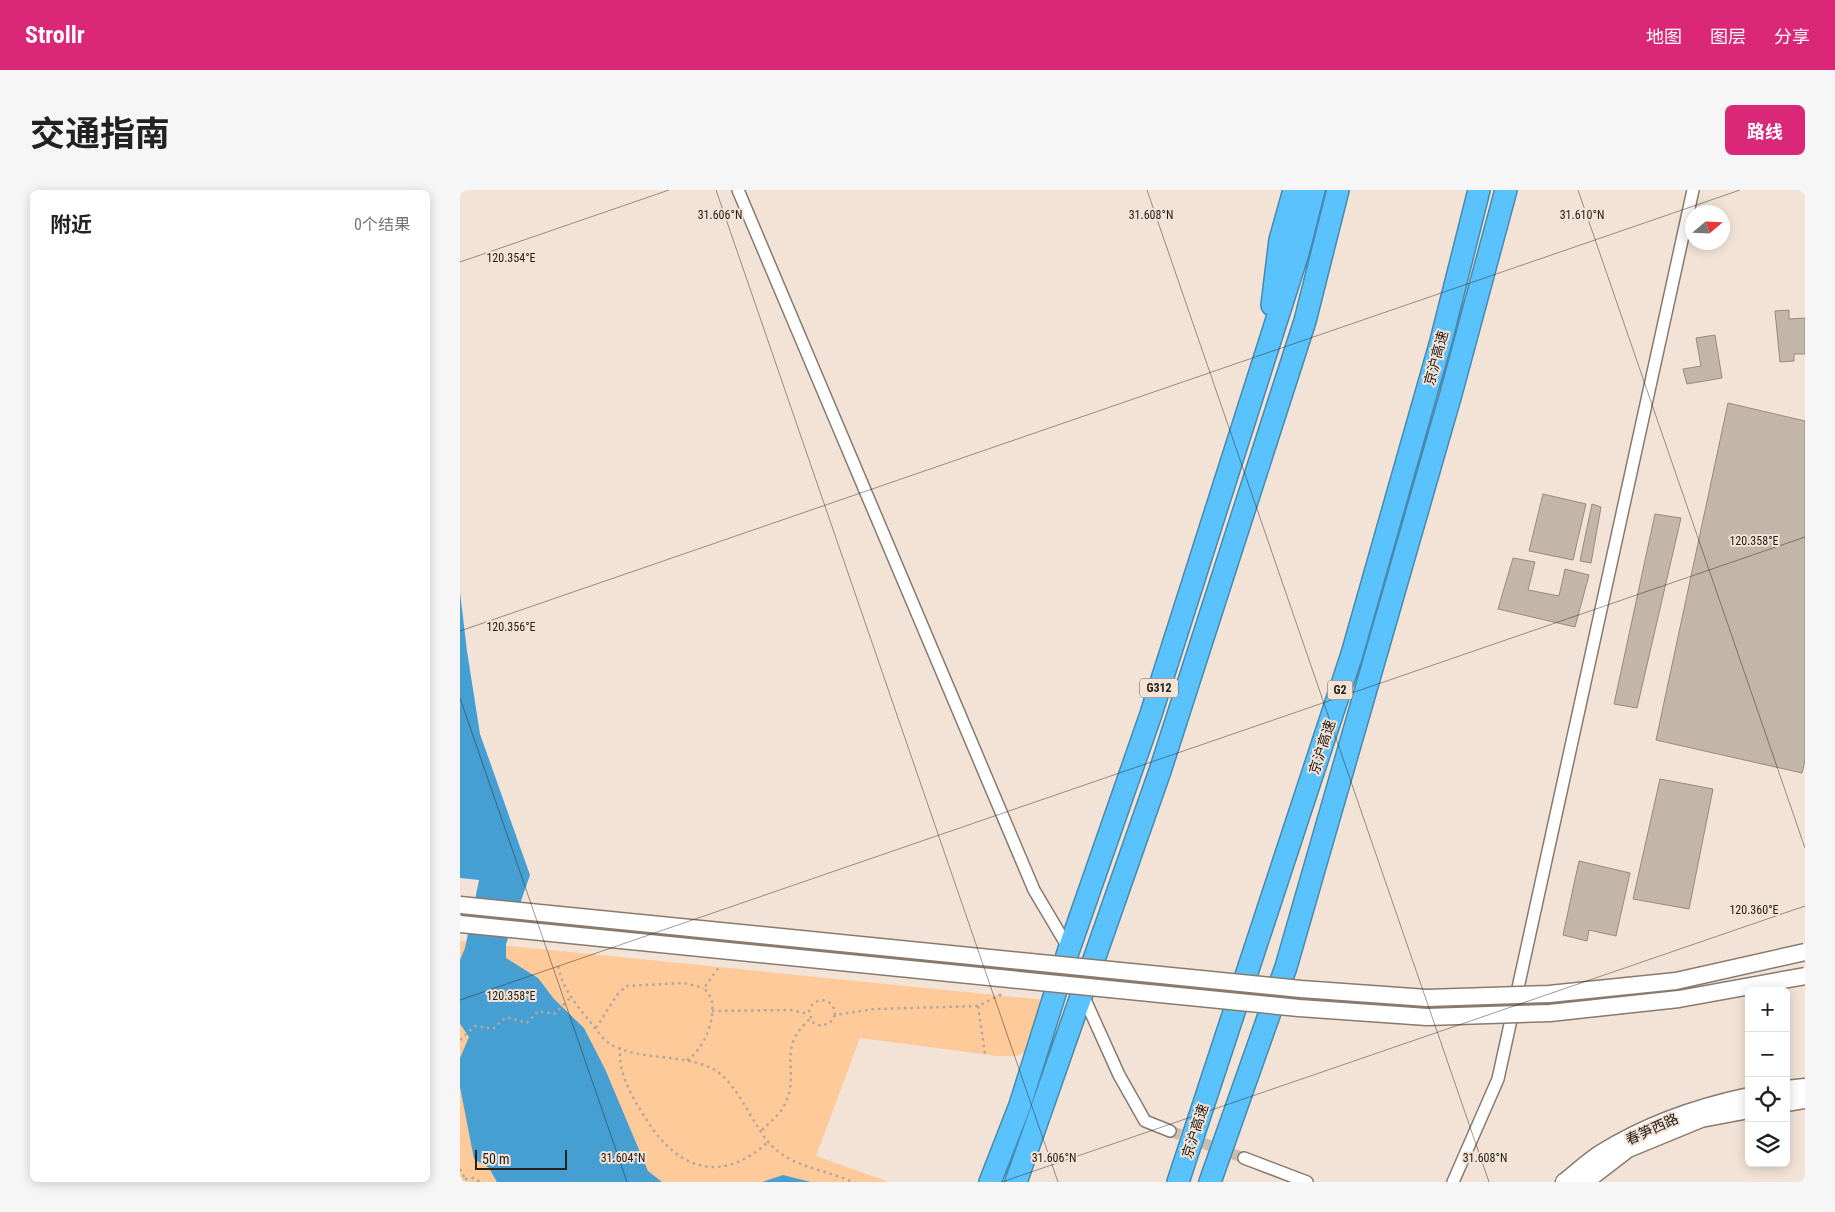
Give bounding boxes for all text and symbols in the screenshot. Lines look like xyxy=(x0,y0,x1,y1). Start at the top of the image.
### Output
text: Strollr xyxy=(25,21,85,49)
text: 地图 xyxy=(1646,26,1682,47)
text: 图层 xyxy=(1710,26,1746,47)
text: 分享 xyxy=(1774,26,1810,47)
button: 路线 xyxy=(1725,105,1805,155)
text: 交通指南 xyxy=(30,114,170,155)
north arrow xyxy=(1685,205,1730,250)
text: 31.606°N xyxy=(698,208,742,222)
text: 31.608°N xyxy=(1129,208,1173,222)
text: 31.610°N xyxy=(1560,208,1604,222)
text: 附近 xyxy=(50,213,92,237)
text: 0个结果 xyxy=(354,215,410,234)
text: 120.354°E xyxy=(486,251,536,265)
street label: 京沪高速 xyxy=(1421,329,1451,387)
text: 120.358°E xyxy=(1729,534,1779,548)
text: 120.356°E xyxy=(486,620,536,634)
road number: G312 xyxy=(1140,678,1178,698)
road number: G2 xyxy=(1328,680,1352,700)
street label: 京沪高速 xyxy=(1306,718,1338,776)
text: 120.360°E xyxy=(1729,903,1779,917)
map controls xyxy=(1745,987,1790,1167)
button: + xyxy=(1745,987,1790,1032)
text: 120.358°E xyxy=(486,989,536,1003)
button: − xyxy=(1745,1032,1790,1077)
button: locate xyxy=(1745,1077,1790,1122)
street label: 京沪高速 xyxy=(1179,1102,1211,1160)
street label: 春笋西路 xyxy=(1623,1110,1681,1148)
button: layers xyxy=(1745,1122,1790,1167)
scale bar xyxy=(475,1147,568,1170)
text: 50 m xyxy=(482,1151,510,1167)
text: 31.604°N xyxy=(601,1151,645,1165)
text: 31.606°N xyxy=(1032,1151,1076,1165)
text: 31.608°N xyxy=(1463,1151,1507,1165)

